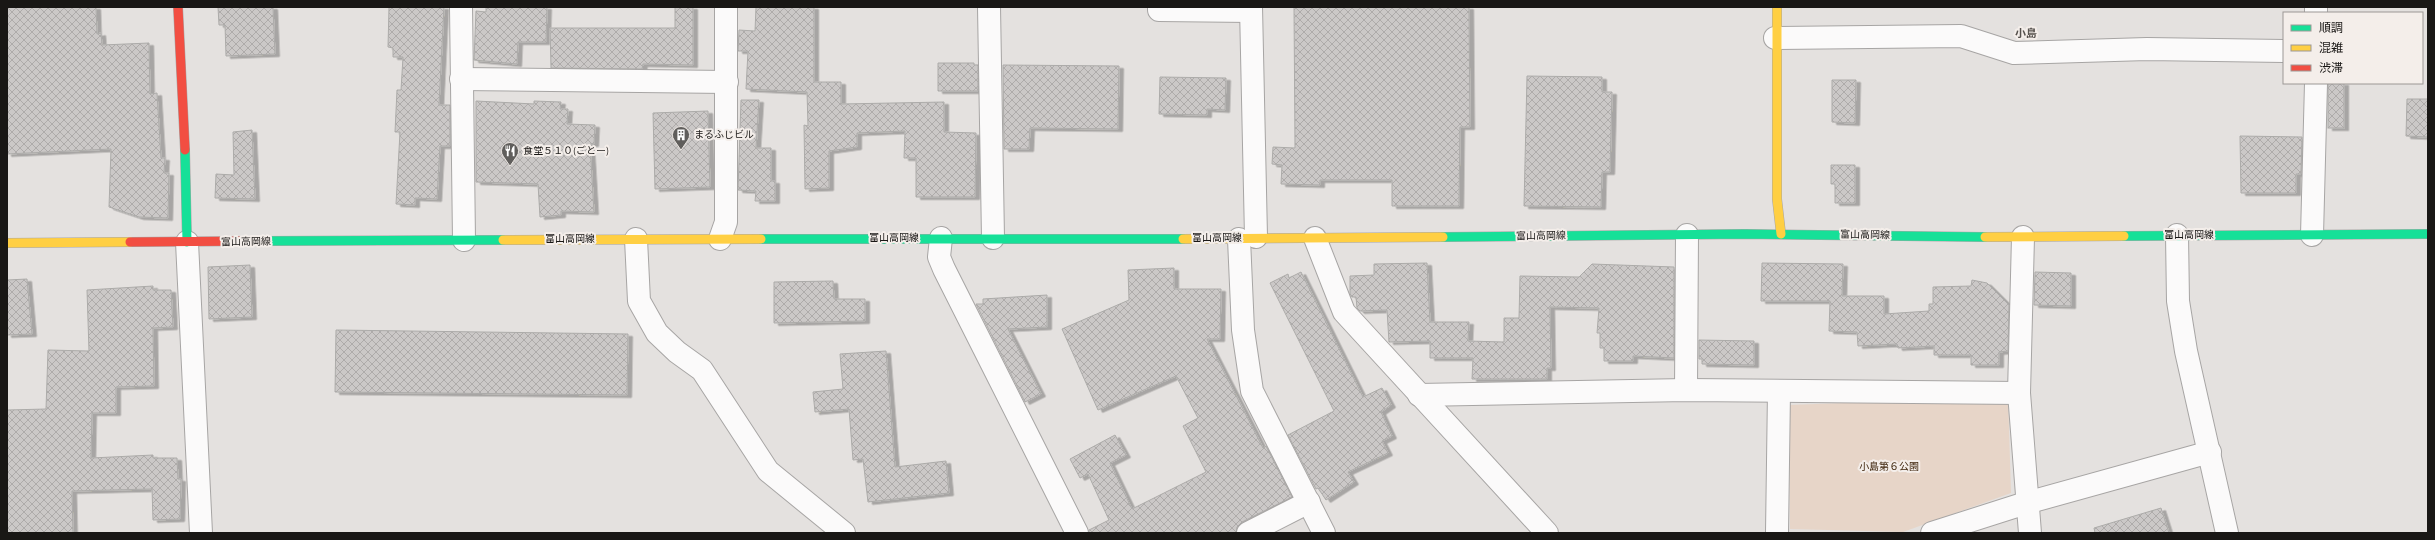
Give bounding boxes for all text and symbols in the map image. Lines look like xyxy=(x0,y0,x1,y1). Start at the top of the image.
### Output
legend xyxy=(2283,12,2423,84)
text: 順調 xyxy=(2319,20,2343,37)
district label: 小島 xyxy=(2015,26,2037,41)
text: 混雑 xyxy=(2319,40,2343,57)
text: 渋滞 xyxy=(2319,60,2343,77)
building icon: まるふじビル xyxy=(671,125,691,150)
place label: まるふじビル xyxy=(694,128,754,142)
restaurant icon: 食堂５１０(ごとー) xyxy=(500,141,520,166)
place label: 食堂５１０(ごとー) xyxy=(523,144,609,158)
street label: 富山高岡線 xyxy=(1840,228,1890,242)
street label: 富山高岡線 xyxy=(2164,228,2214,242)
street label: 富山高岡線 xyxy=(1516,229,1566,243)
street label: 富山高岡線 xyxy=(869,231,919,245)
street label: 富山高岡線 xyxy=(1192,231,1242,245)
street label: 富山高岡線 xyxy=(545,232,595,246)
street label: 富山高岡線 xyxy=(221,235,271,249)
park label: 小島第６公園 xyxy=(1859,460,1919,474)

